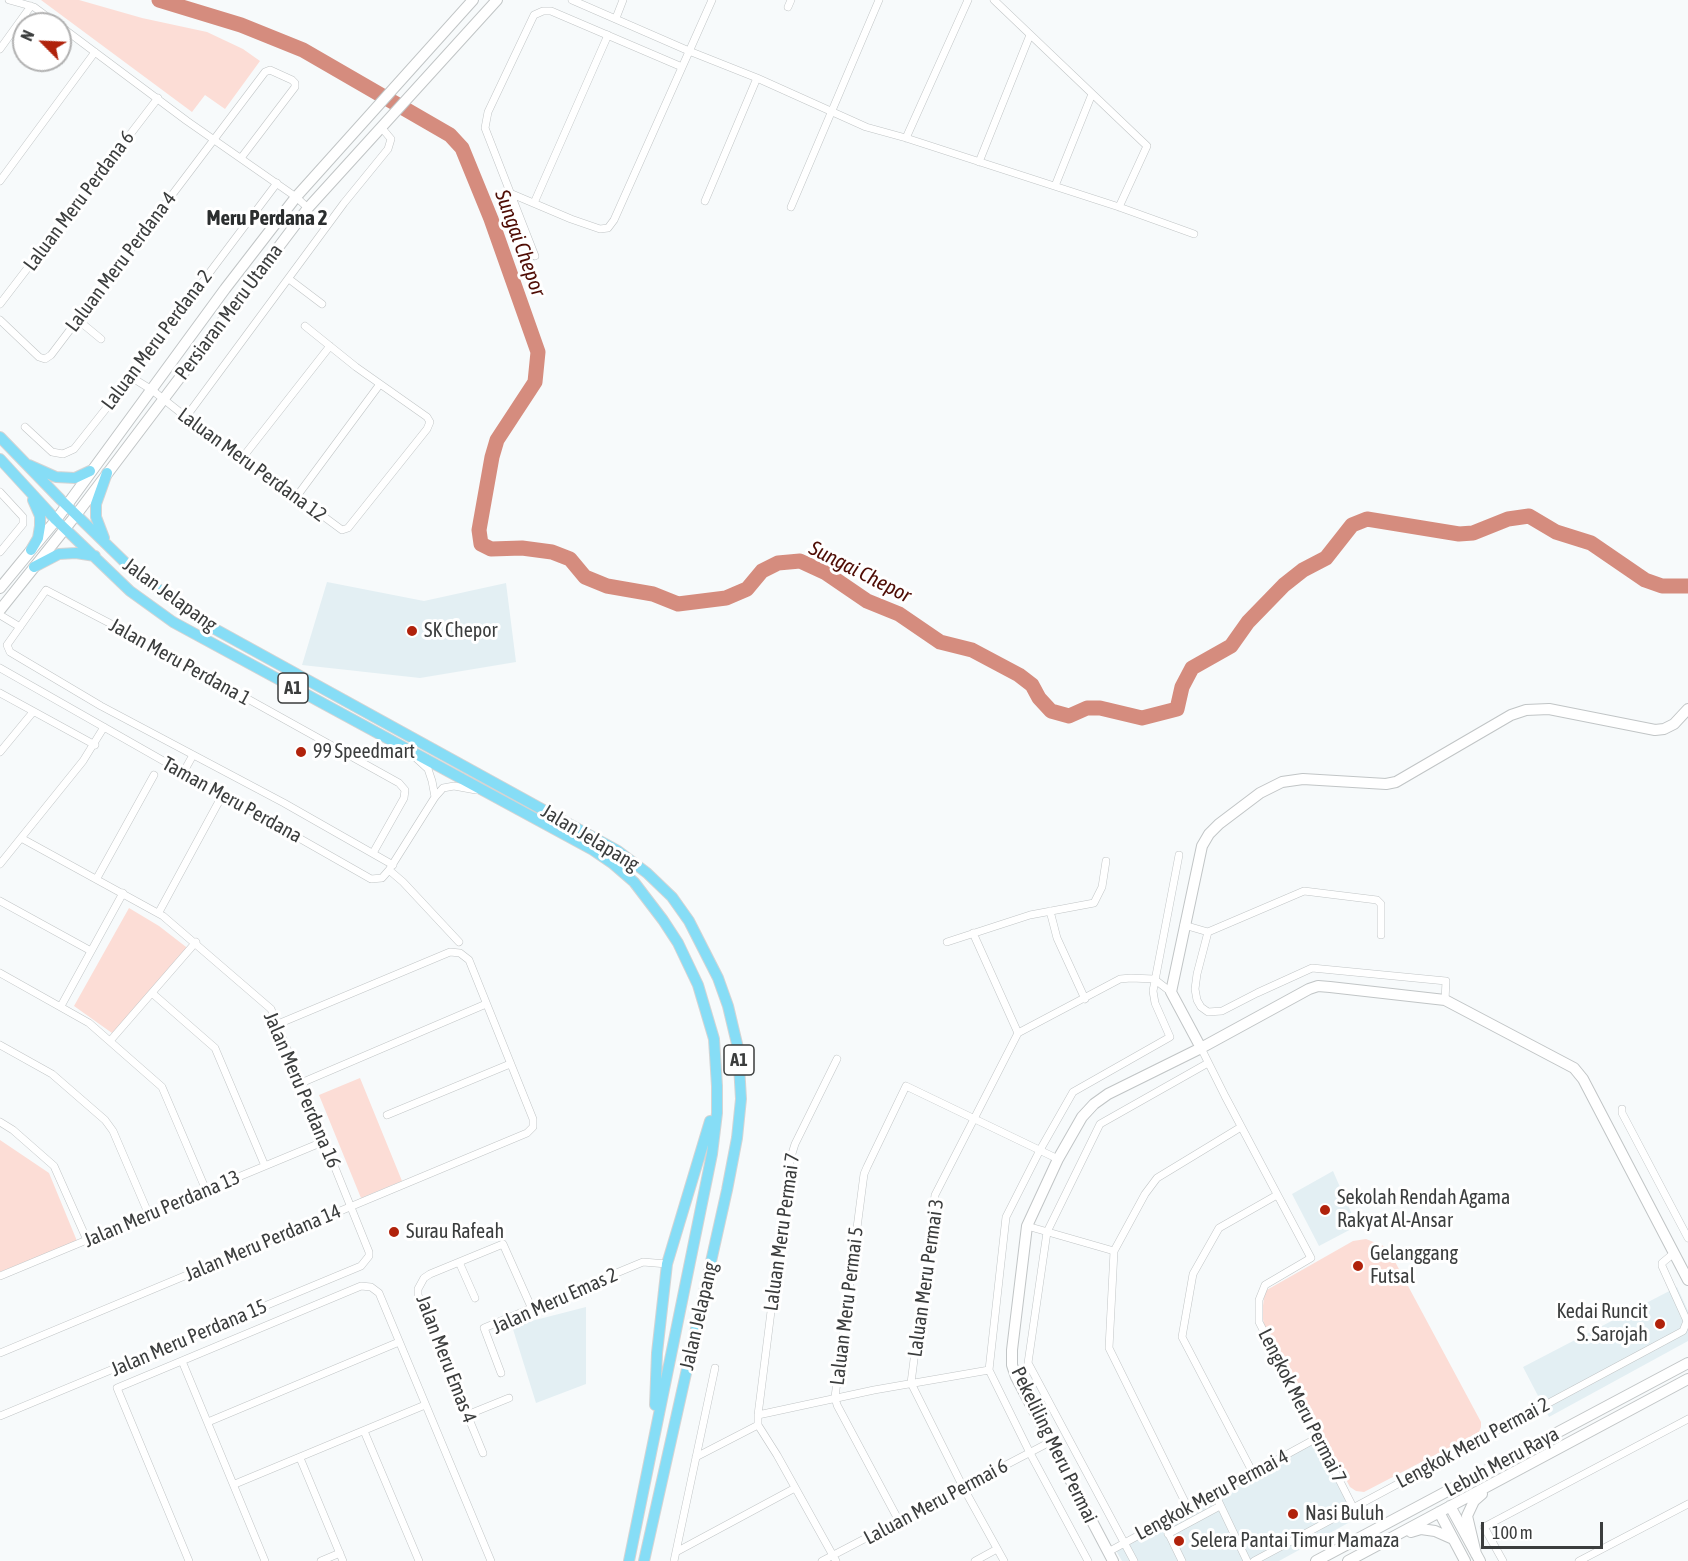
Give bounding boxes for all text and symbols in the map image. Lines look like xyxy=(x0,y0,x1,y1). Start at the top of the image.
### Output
north arrow xyxy=(12,12,72,72)
text: N xyxy=(17,28,38,43)
street label: Laluan Meru Perdana 6 xyxy=(19,126,139,276)
water label: Sungai Chepor xyxy=(489,186,551,300)
street label: Laluan Meru Perdana 4 xyxy=(61,187,181,337)
district label: Meru Perdana 2 xyxy=(206,205,328,231)
street label: Persiaran Meru Utama xyxy=(170,239,288,385)
street label: Laluan Meru Perdana 2 xyxy=(97,265,217,415)
street label: Laluan Meru Perdana 12 xyxy=(173,403,331,527)
water label: Sungai Chepor xyxy=(805,536,915,608)
street label: Jalan Jelapang xyxy=(118,553,222,637)
street label: Jalan Meru Perdana 1 xyxy=(105,613,255,711)
place label: SK Chepor xyxy=(424,619,497,643)
marker: SK Chepor xyxy=(405,624,419,638)
road number: A1 xyxy=(278,673,308,703)
place label: 99 Speedmart xyxy=(313,740,415,764)
marker: 99 Speedmart xyxy=(294,745,308,759)
street label: Taman Meru Perdana xyxy=(158,752,306,848)
street label: Jalan Jelapang xyxy=(537,799,643,877)
street label: Jalan Meru Perdana 16 xyxy=(258,1008,346,1172)
road number: A1 xyxy=(724,1045,754,1075)
street label: Laluan Meru Permai 7 xyxy=(759,1151,805,1313)
street label: Jalan Meru Perdana 13 xyxy=(80,1165,244,1253)
place label: Sekolah Rendah Agama Rakyat Al-Ansar xyxy=(1337,1186,1510,1233)
street label: Laluan Meru Permai 3 xyxy=(903,1197,949,1359)
street label: Jalan Meru Perdana 14 xyxy=(181,1199,345,1287)
marker: Sekolah Rendah Agama Rakyat Al-Ansar xyxy=(1318,1203,1332,1217)
place label: Surau Rafeah xyxy=(406,1220,504,1244)
marker: Surau Rafeah xyxy=(387,1225,401,1239)
street label: Laluan Meru Permai 5 xyxy=(825,1225,869,1387)
place label: Gelanggang Futsal xyxy=(1370,1242,1458,1289)
marker: Gelanggang Futsal xyxy=(1351,1259,1365,1273)
street label: Jalan Jelapang xyxy=(675,1260,723,1372)
street label: Jalan Meru Emas 2 xyxy=(488,1263,622,1339)
street label: Jalan Meru Emas 4 xyxy=(411,1292,481,1426)
street label: Jalan Meru Perdana 15 xyxy=(107,1294,271,1382)
place label: Kedai Runcit S. Sarojah xyxy=(1556,1300,1648,1347)
marker: Kedai Runcit S. Sarojah xyxy=(1653,1317,1667,1331)
street label: Lengkok Meru Permai 7 xyxy=(1253,1325,1351,1487)
street label: Pekeliling Meru Permai xyxy=(1006,1363,1102,1527)
street label: Lengkok Meru Permai 2 xyxy=(1392,1392,1554,1494)
street label: Lebuh Meru Raya xyxy=(1441,1422,1563,1502)
street label: Lengkok Meru Permai 4 xyxy=(1131,1444,1293,1546)
street label: Laluan Meru Permai 6 xyxy=(860,1454,1012,1550)
place label: Nasi Buluh xyxy=(1305,1502,1384,1526)
marker: Nasi Buluh xyxy=(1286,1507,1300,1521)
scale bar xyxy=(1484,1510,1606,1548)
text: 100 m xyxy=(1492,1522,1533,1543)
place label: Selera Pantai Timur Mamaza xyxy=(1191,1529,1400,1553)
marker: Selera Pantai Timur Mamaza xyxy=(1172,1534,1186,1548)

